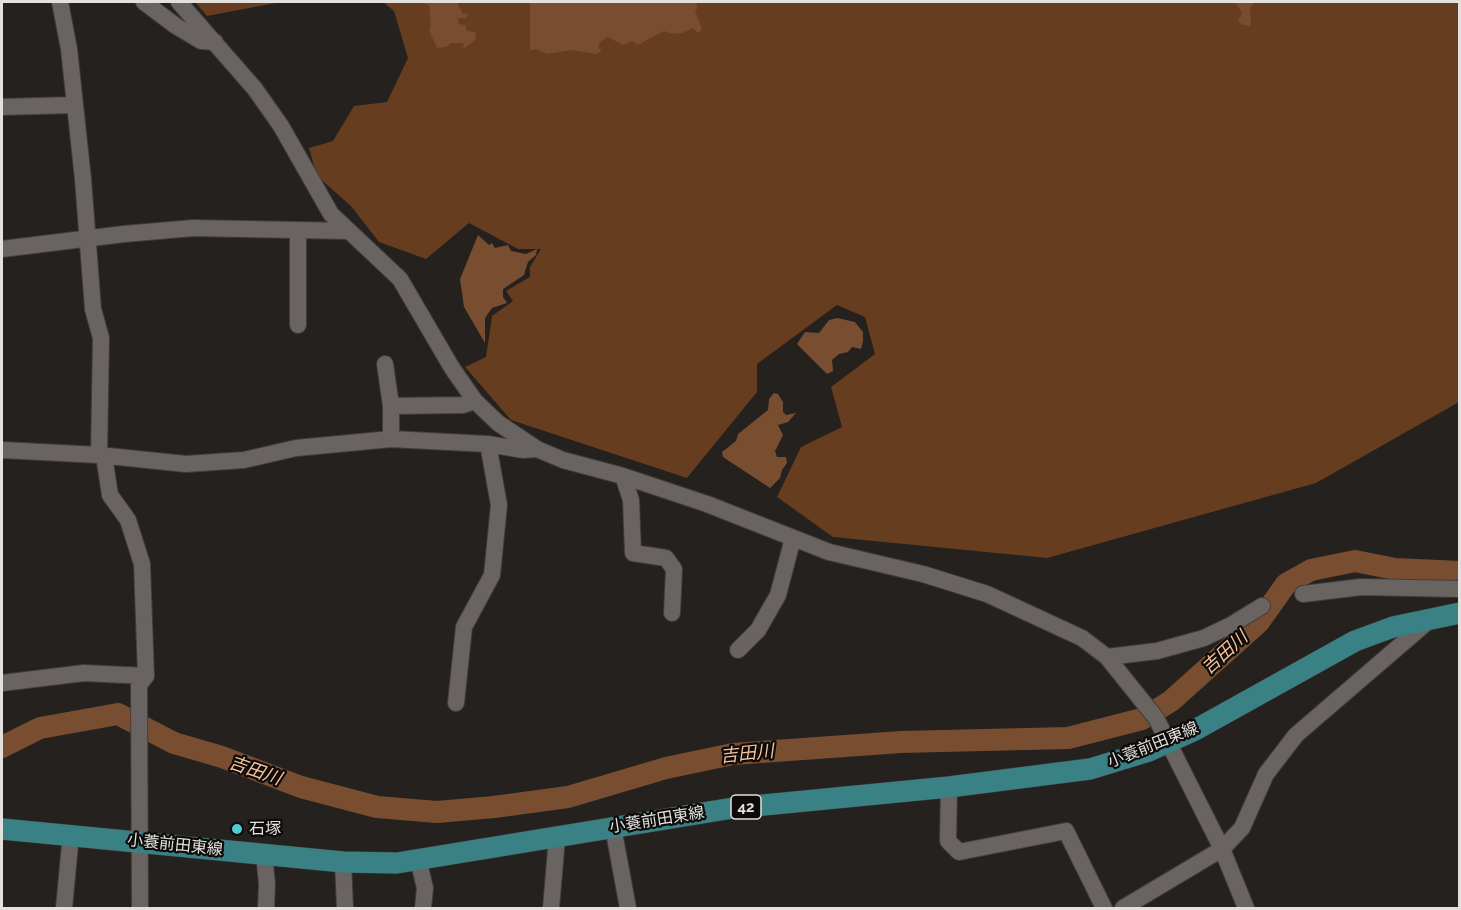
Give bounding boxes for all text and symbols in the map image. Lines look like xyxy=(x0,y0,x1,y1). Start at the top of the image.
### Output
water label: 吉田川 xyxy=(1198,627,1252,679)
street label: 小蓑前田東線 xyxy=(1105,718,1201,772)
water label: 吉田川 xyxy=(719,740,775,768)
water label: 吉田川 xyxy=(226,752,284,790)
road number: 42 xyxy=(731,795,761,819)
street label: 小蓑前田東線 xyxy=(608,803,706,837)
place label: 石塚 xyxy=(249,819,281,839)
marker: 石塚 xyxy=(230,822,244,836)
street label: 小蓑前田東線 xyxy=(126,830,224,860)

